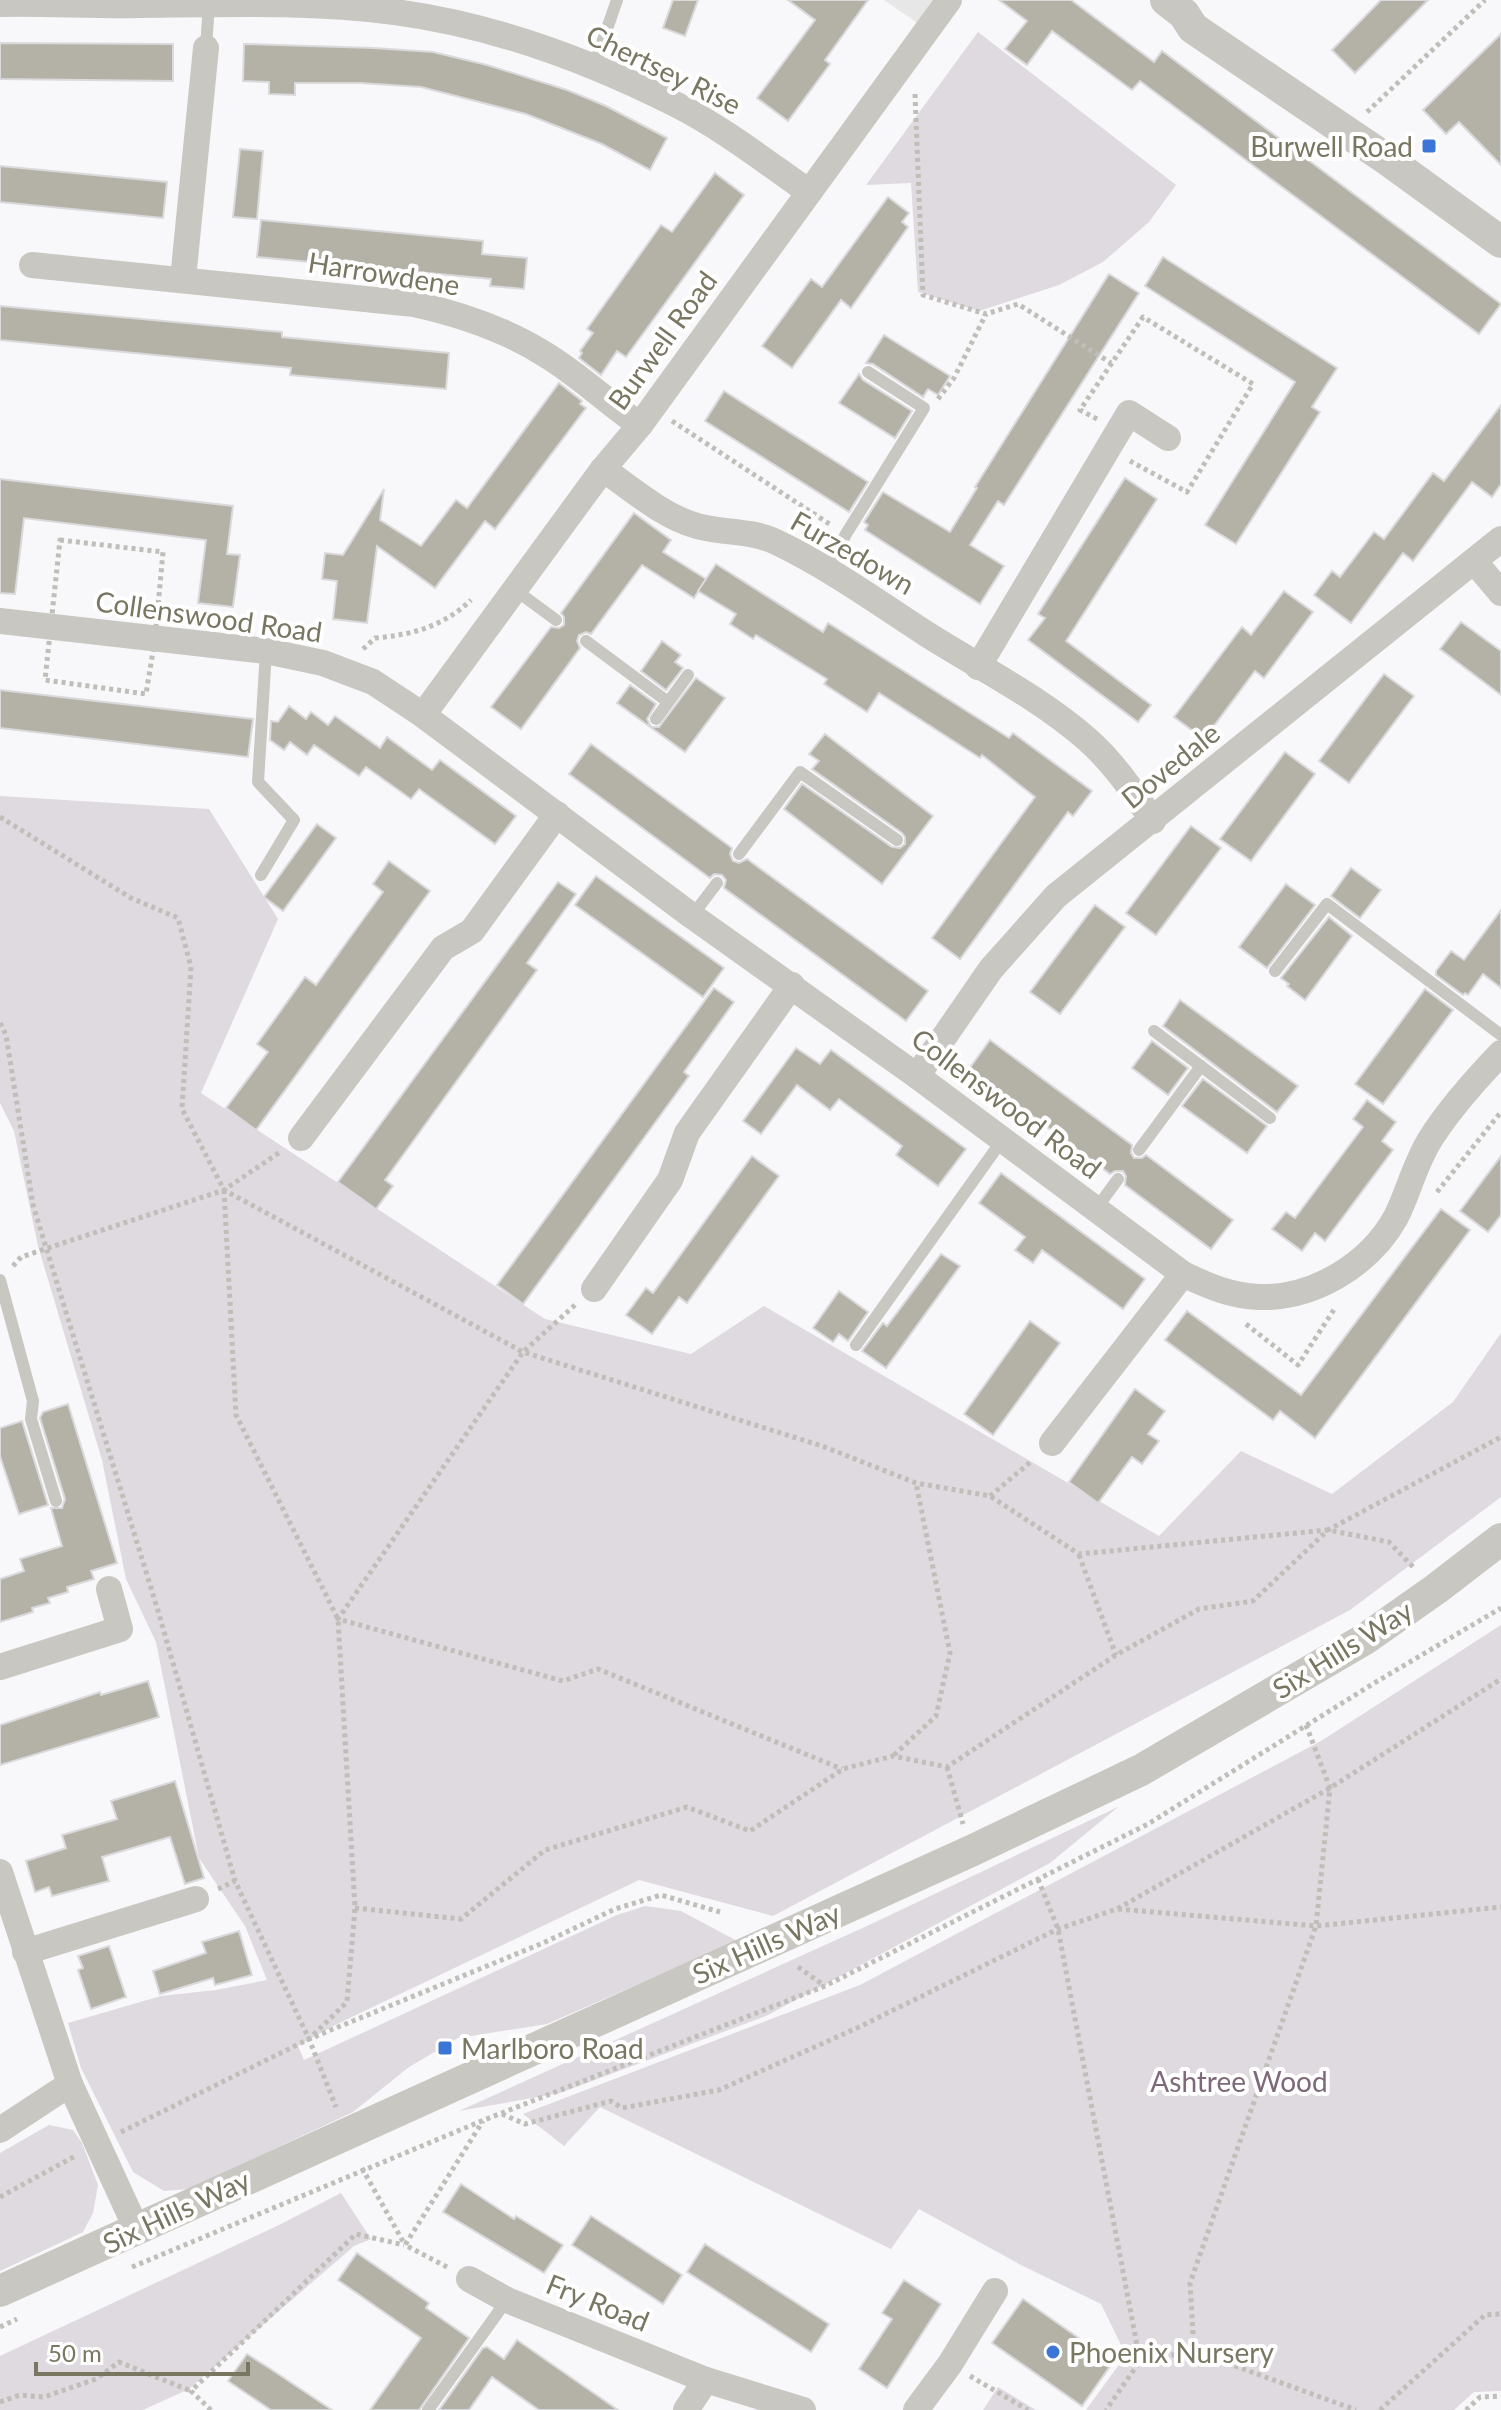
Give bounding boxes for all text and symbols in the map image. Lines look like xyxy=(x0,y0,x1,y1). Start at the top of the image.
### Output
street label: Chertsey Rise xyxy=(581,17,747,121)
place label: Burwell Road xyxy=(1250,129,1413,163)
marker: Burwell Road xyxy=(1420,137,1438,155)
street label: Harrowdene xyxy=(306,244,462,302)
street label: Burwell Road xyxy=(600,264,724,416)
street label: Furzedown xyxy=(785,503,921,601)
street label: Collenswood Road xyxy=(93,583,325,649)
street label: Dovedale xyxy=(1114,715,1226,815)
street label: Collenswood Road xyxy=(906,1021,1108,1185)
street label: Six Hills Way xyxy=(1266,1592,1419,1705)
street label: Six Hills Way xyxy=(687,1895,846,1991)
place label: Marlboro Road xyxy=(461,2031,644,2065)
marker: Marlboro Road xyxy=(436,2039,454,2057)
park label: Ashtree Wood xyxy=(1150,2064,1328,2098)
street label: Six Hills Way xyxy=(97,2162,255,2260)
street label: Fry Road xyxy=(542,2266,654,2338)
scale bar xyxy=(36,2326,248,2376)
place label: Phoenix Nursery xyxy=(1069,2335,1274,2369)
text: 50 m xyxy=(48,2338,102,2367)
marker: Phoenix Nursery xyxy=(1044,2343,1062,2361)

